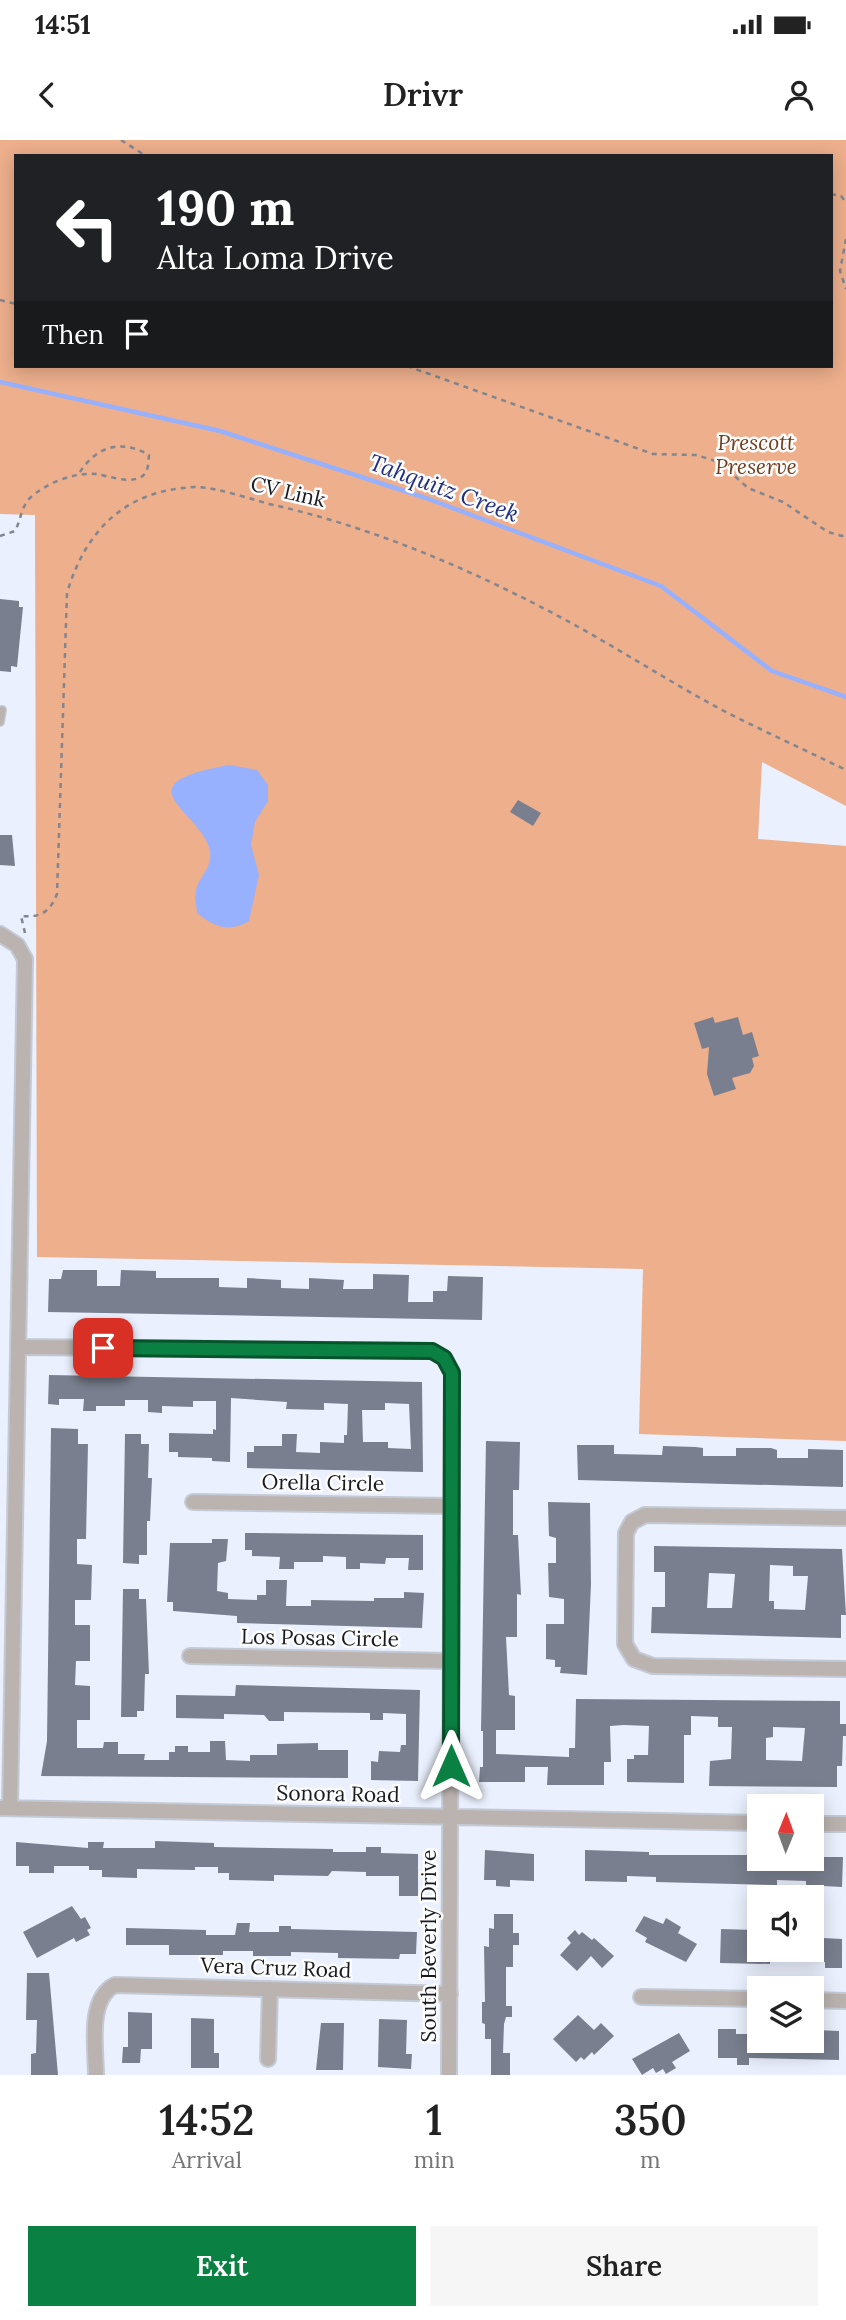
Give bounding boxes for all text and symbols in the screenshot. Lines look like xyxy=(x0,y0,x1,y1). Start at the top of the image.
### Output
text: 14:51 xyxy=(35,8,91,41)
text: Drivr xyxy=(383,74,463,115)
icon: back xyxy=(28,76,66,114)
icon: person xyxy=(780,76,818,114)
text: 190 m xyxy=(157,176,294,238)
icon: left xyxy=(42,182,133,273)
text: Alta Loma Drive xyxy=(157,237,394,278)
icon: arrive xyxy=(118,315,156,353)
text: Then xyxy=(42,318,104,351)
park label: Prescott Preserve xyxy=(715,429,797,480)
water label: Tahquitz Creek xyxy=(365,447,523,528)
street label: CV Link xyxy=(248,470,329,513)
pin xyxy=(73,1318,133,1378)
icon: arrive xyxy=(84,1329,122,1367)
street label: Orella Circle xyxy=(261,1468,385,1497)
street label: Los Posas Circle xyxy=(241,1623,399,1652)
position arrow xyxy=(414,1729,488,1803)
street label: Sonora Road xyxy=(276,1779,400,1808)
north arrow xyxy=(747,1794,824,1871)
map controls xyxy=(747,1794,824,2053)
street label: South Beverly Drive xyxy=(415,1850,442,2042)
button: sound xyxy=(747,1885,824,1962)
street label: Vera Cruz Road xyxy=(199,1951,352,1984)
button: layers xyxy=(747,1976,824,2053)
text: 14:52 xyxy=(159,2093,254,2147)
text: 1 xyxy=(426,2093,442,2147)
text: 350 xyxy=(614,2093,687,2147)
text: Arrival xyxy=(172,2145,242,2174)
text: min xyxy=(414,2145,455,2174)
text: m xyxy=(640,2145,661,2174)
button: Exit xyxy=(28,2226,416,2306)
button: Share xyxy=(430,2226,818,2306)

